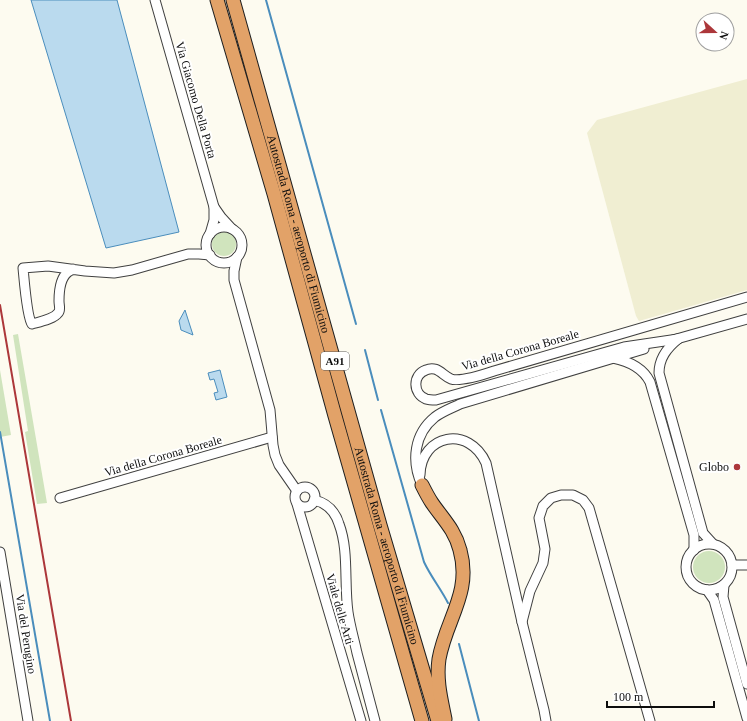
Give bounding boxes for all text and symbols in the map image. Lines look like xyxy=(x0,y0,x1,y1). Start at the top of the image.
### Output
north arrow xyxy=(695,12,735,52)
text: N xyxy=(717,30,731,41)
street label: Via Giacomo Della Porta xyxy=(173,40,220,161)
street label: Autostrada Roma - aeroporto di Fiumicino xyxy=(264,133,333,335)
street label: Via della Corona Boreale xyxy=(460,327,580,373)
road number: A91 xyxy=(321,352,349,370)
street label: Via della Corona Boreale xyxy=(103,433,223,479)
street label: Autostrada Roma - aeroporto di Fiumicino xyxy=(351,445,422,646)
place label: Globo xyxy=(699,460,729,474)
marker: Globo xyxy=(732,462,742,472)
street label: Viale delle Arti xyxy=(323,572,357,647)
street label: Via del Perugino xyxy=(13,593,39,675)
scale bar xyxy=(607,683,714,709)
text: 100 m xyxy=(613,690,644,704)

